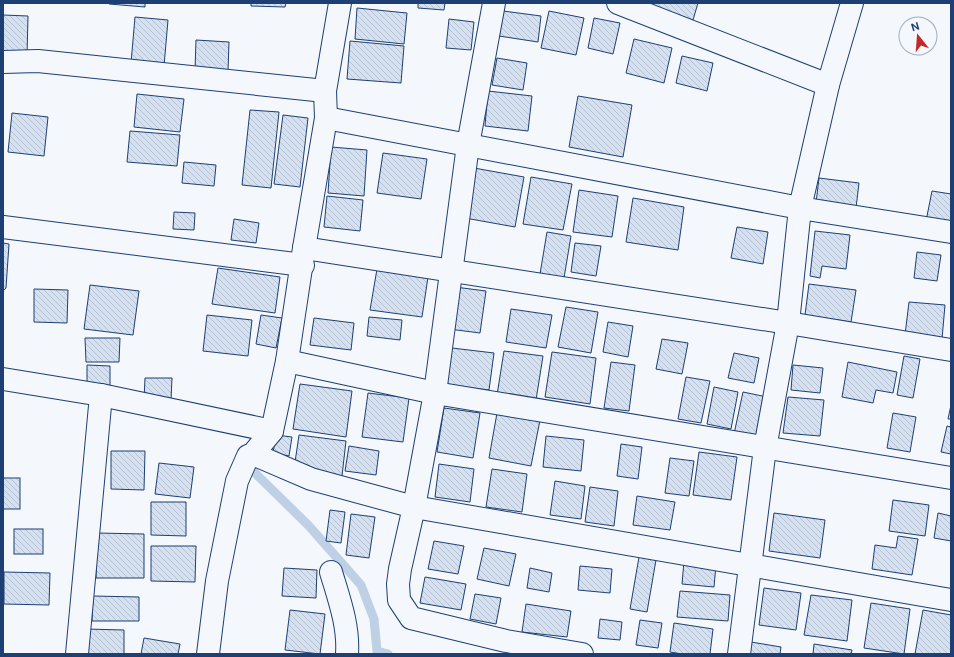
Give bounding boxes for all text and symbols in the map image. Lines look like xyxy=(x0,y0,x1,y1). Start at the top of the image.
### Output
north arrow xyxy=(898,16,938,56)
text: N xyxy=(909,19,921,34)

